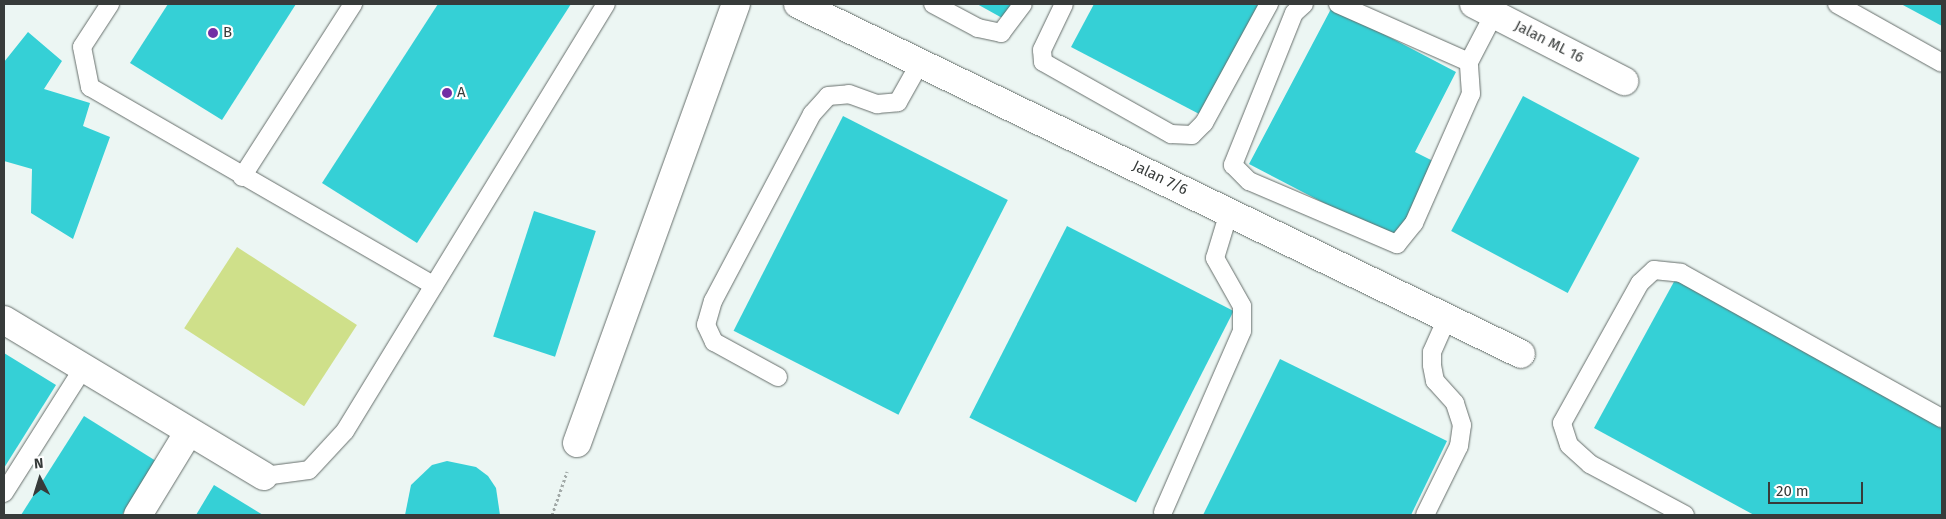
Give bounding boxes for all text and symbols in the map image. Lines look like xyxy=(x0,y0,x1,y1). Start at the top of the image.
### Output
street label: Jalan ML 16 xyxy=(1511,17,1587,67)
place label: B xyxy=(223,24,232,42)
marker: B xyxy=(207,27,219,39)
place label: A xyxy=(457,84,466,102)
marker: A xyxy=(441,87,453,99)
street label: Jalan 7/6 xyxy=(1129,157,1191,199)
north arrow xyxy=(15,454,65,504)
text: N xyxy=(33,455,44,472)
scale bar xyxy=(1771,472,1866,504)
text: 20 m xyxy=(1776,482,1809,500)

